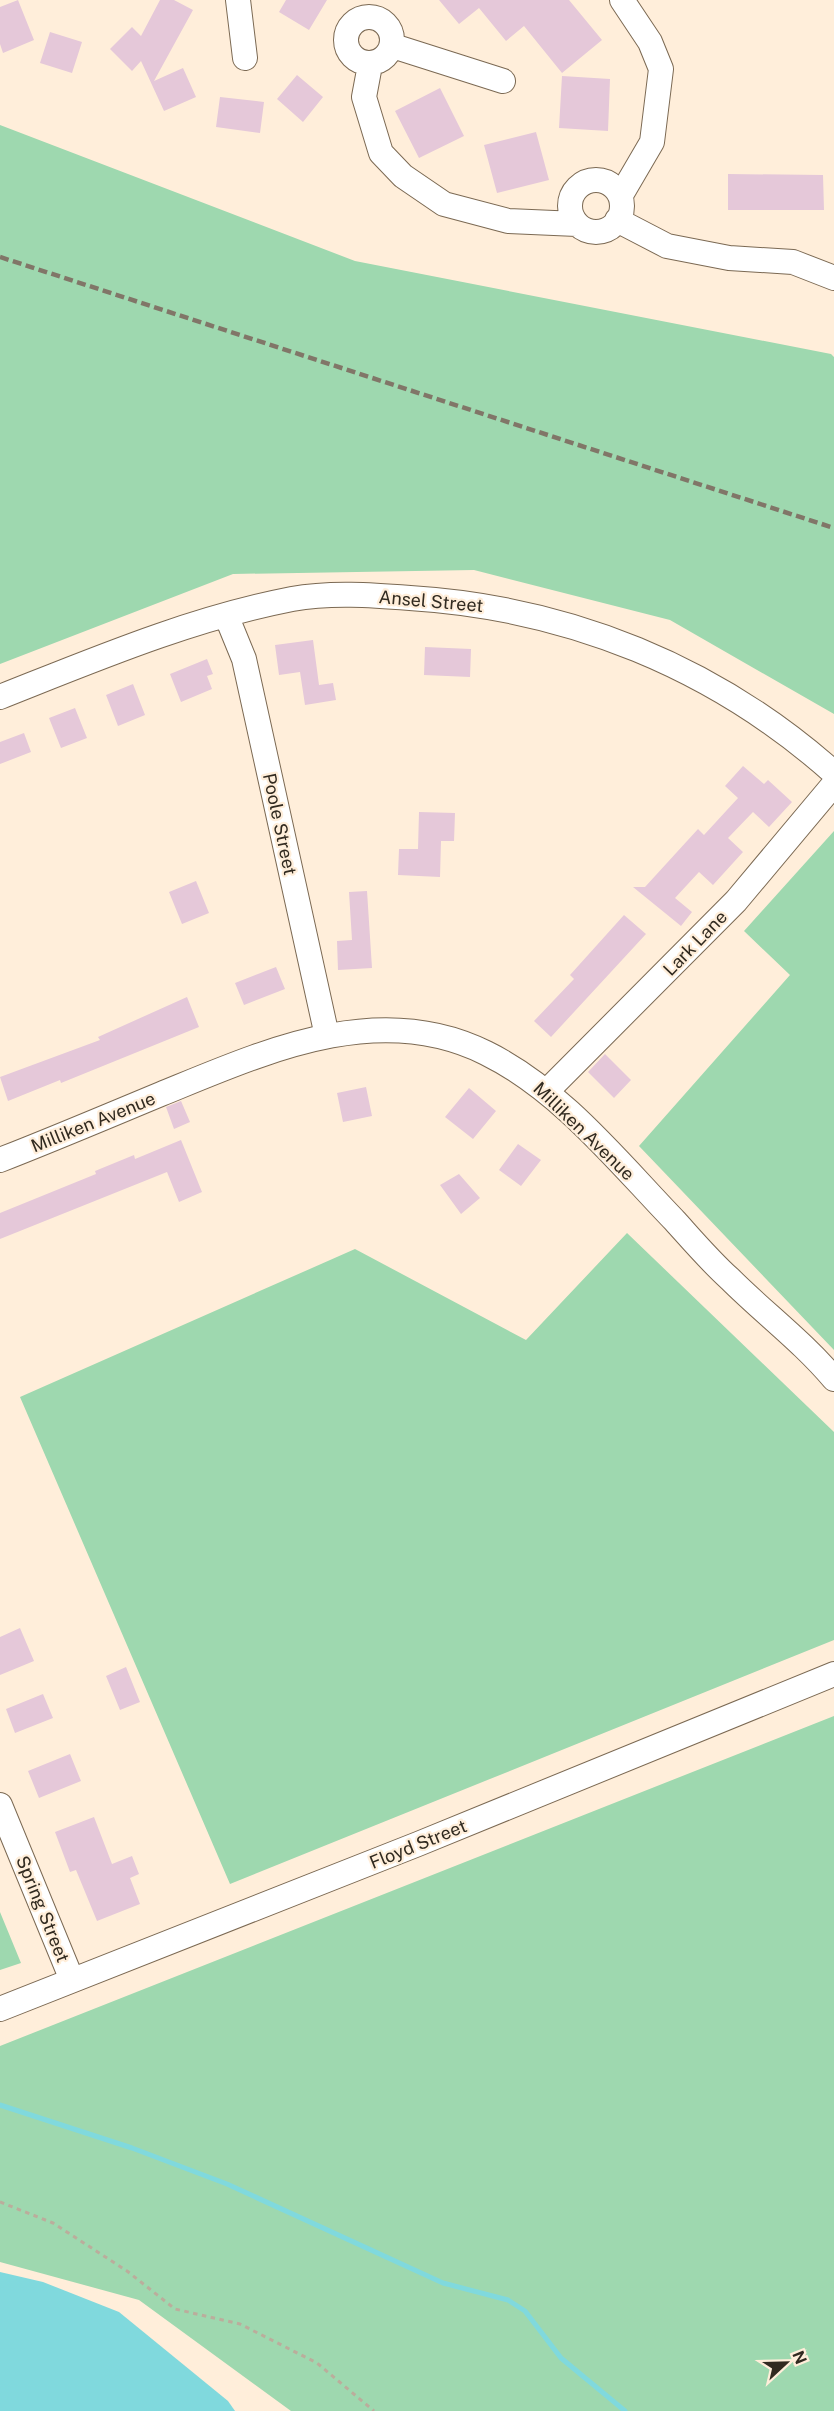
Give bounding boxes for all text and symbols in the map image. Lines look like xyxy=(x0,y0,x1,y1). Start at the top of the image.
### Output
street label: Ansel Street xyxy=(378,586,484,616)
street label: Poole Street xyxy=(259,771,301,877)
street label: Lark Lane xyxy=(659,906,731,980)
street label: Milliken Avenue xyxy=(529,1078,639,1184)
street label: Milliken Avenue xyxy=(28,1088,158,1156)
street label: Floyd Street xyxy=(366,1815,470,1873)
street label: Spring Street xyxy=(12,1853,74,1965)
north arrow xyxy=(756,2333,816,2393)
text: N xyxy=(788,2348,811,2367)

